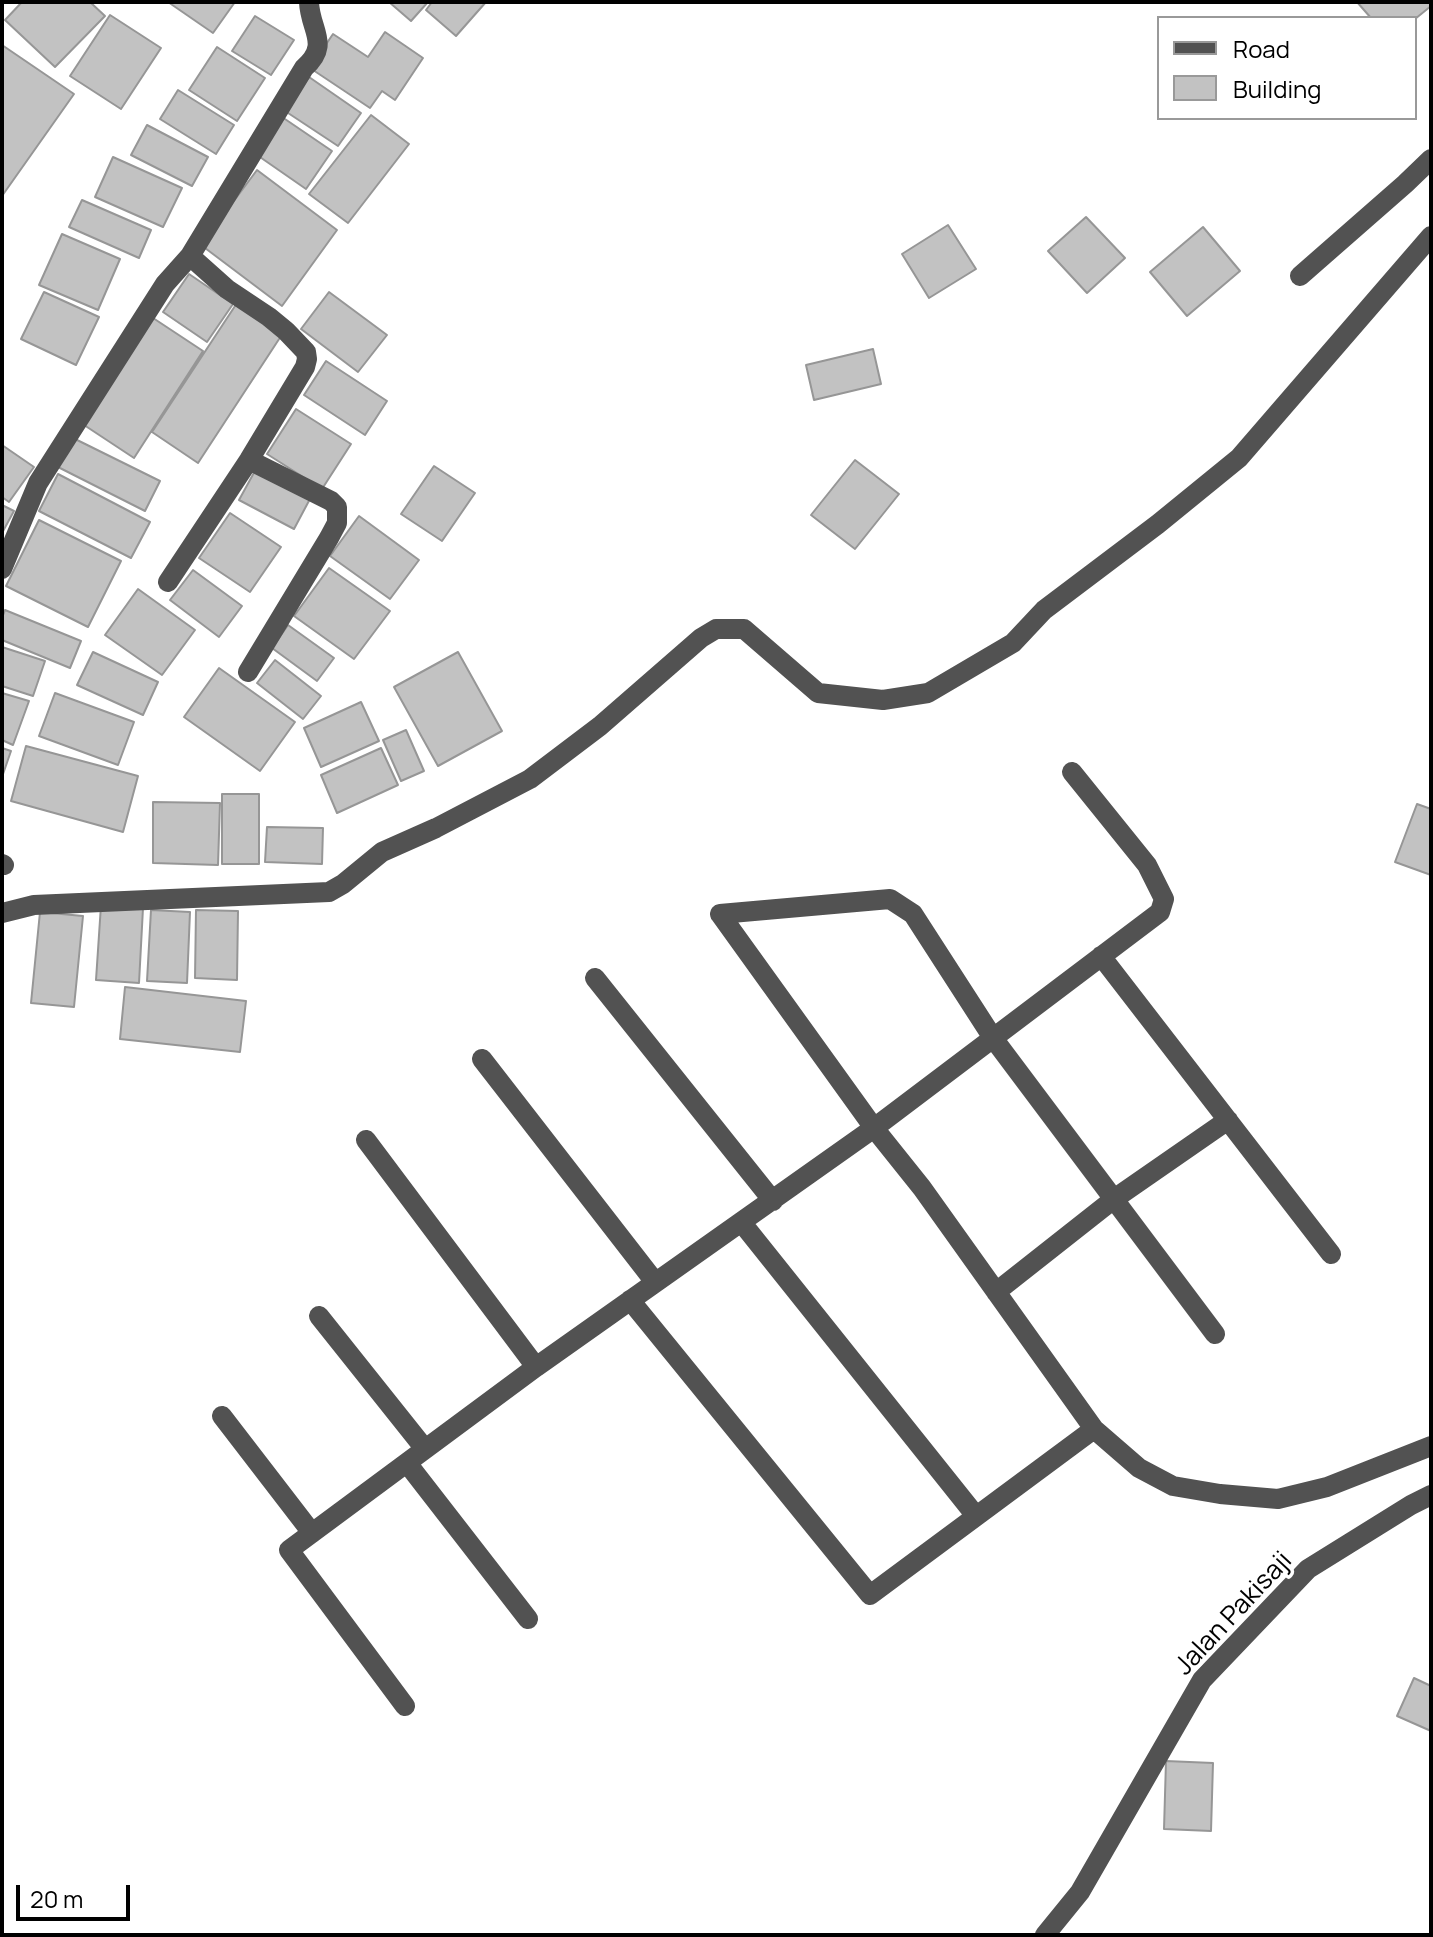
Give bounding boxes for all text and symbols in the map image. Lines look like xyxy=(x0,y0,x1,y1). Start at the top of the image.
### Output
legend xyxy=(1157,16,1417,120)
text: Road xyxy=(1233,32,1290,65)
text: Building xyxy=(1233,72,1321,105)
street label: Jalan Pakisaji xyxy=(1169,1546,1299,1682)
scale bar xyxy=(20,1869,134,1919)
text: 20 m xyxy=(30,1882,83,1915)

